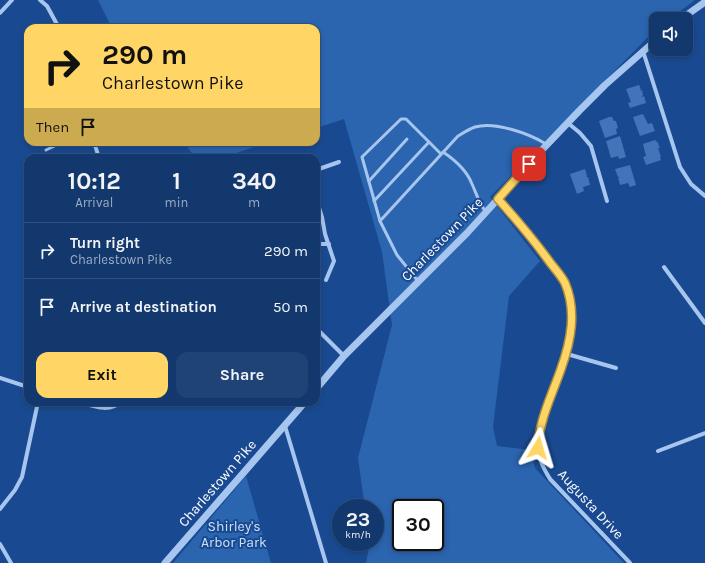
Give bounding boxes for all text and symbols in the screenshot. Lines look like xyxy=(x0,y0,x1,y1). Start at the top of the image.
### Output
map controls xyxy=(649,12,693,56)
button: sound xyxy=(649,12,693,56)
text: 290 m xyxy=(102,38,187,71)
icon: right xyxy=(36,40,88,92)
text: Charlestown Pike xyxy=(102,72,244,94)
icon: arrive xyxy=(77,116,99,138)
text: Then xyxy=(36,118,69,136)
pin xyxy=(512,147,546,181)
icon: arrive xyxy=(518,153,540,175)
text: 10:12 xyxy=(68,167,121,195)
text: 1 xyxy=(172,167,181,195)
text: 340 xyxy=(232,167,276,195)
street label: Charlestown Pike xyxy=(398,194,487,285)
text: Arrival xyxy=(75,195,113,210)
text: min xyxy=(165,195,188,210)
text: m xyxy=(248,195,260,210)
text: Turn right xyxy=(70,234,140,252)
icon: right xyxy=(36,240,58,262)
text: 290 m xyxy=(264,242,308,260)
text: Charlestown Pike xyxy=(70,252,172,267)
icon: arrive xyxy=(36,296,58,318)
text: Arrive at destination xyxy=(70,298,217,316)
text: 50 m xyxy=(273,298,308,316)
button: Exit xyxy=(36,352,168,398)
button: Share xyxy=(176,352,308,398)
position arrow xyxy=(517,427,559,469)
street label: Charlestown Pike xyxy=(175,436,260,530)
street label: Augusta Drive xyxy=(554,466,627,543)
speed limit sign: 30 xyxy=(392,499,444,551)
text: 23 xyxy=(346,508,370,531)
park label: Shirley's Arbor Park xyxy=(201,518,267,551)
text: km/h xyxy=(345,529,371,541)

